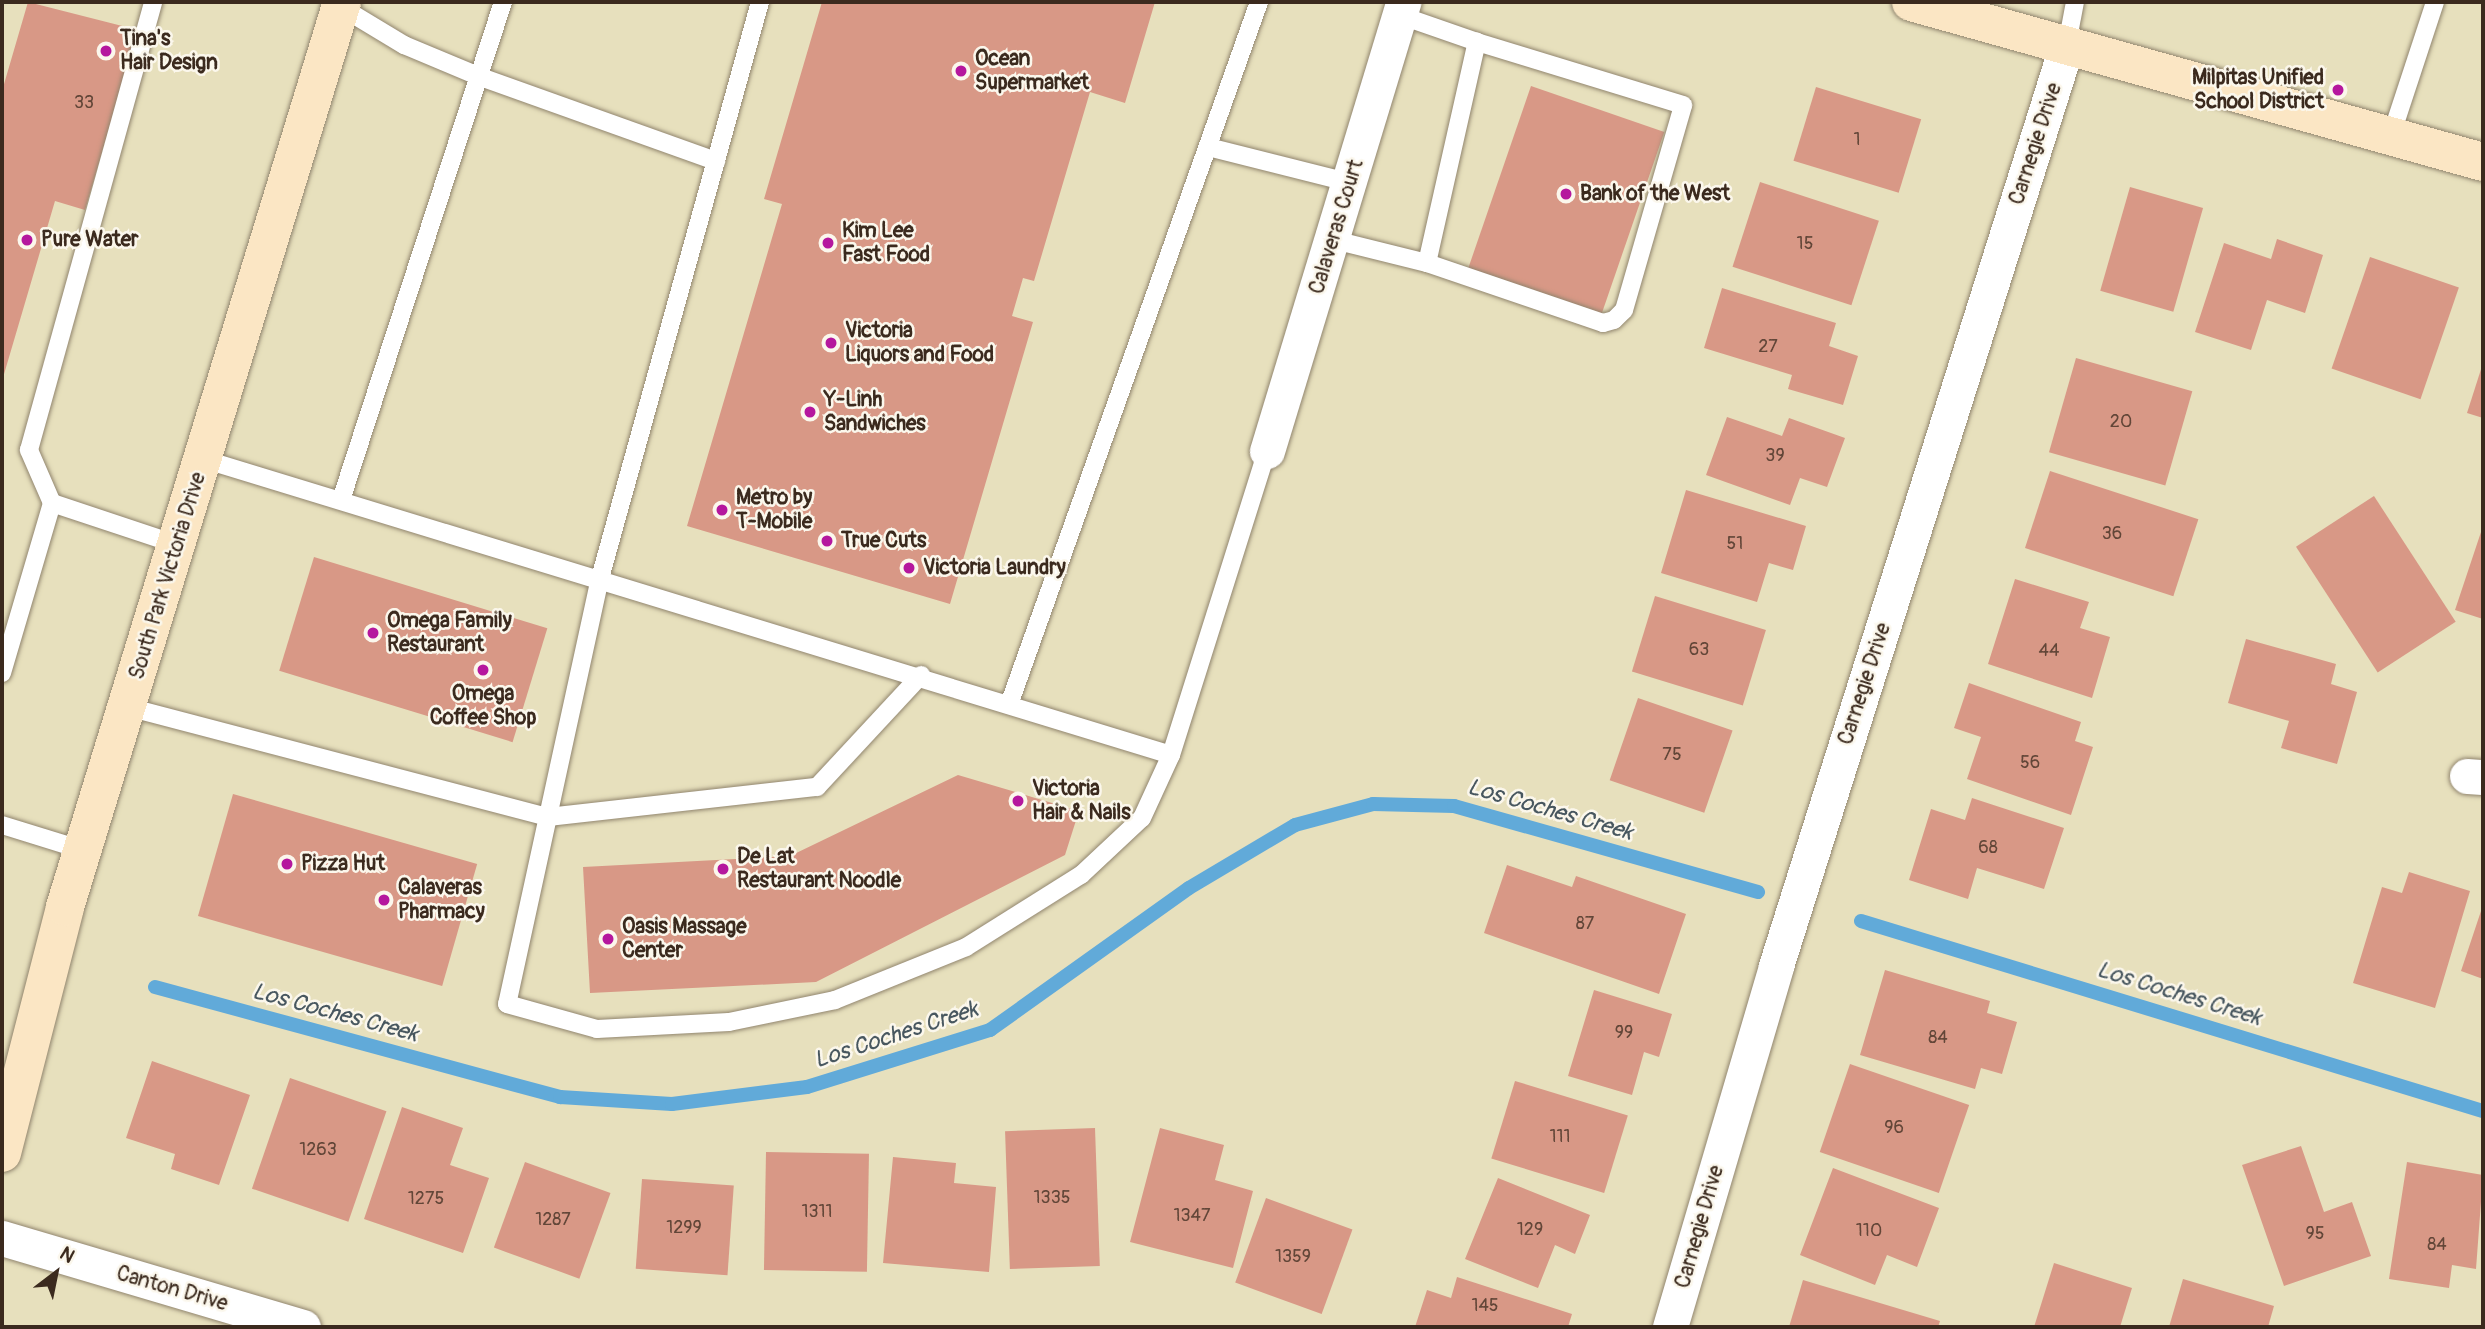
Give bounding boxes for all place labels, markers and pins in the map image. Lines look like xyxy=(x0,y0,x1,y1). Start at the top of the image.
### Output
place label: Tina's Hair Design xyxy=(120,26,218,76)
marker: Tina's Hair Design xyxy=(98,43,114,59)
place label: Ocean Supermarket xyxy=(975,46,1089,96)
marker: Ocean Supermarket xyxy=(953,63,969,79)
place label: Milpitas Unified School District xyxy=(2192,65,2324,115)
marker: Milpitas Unified School District xyxy=(2330,82,2346,98)
place label: Bank of the West xyxy=(1580,181,1730,207)
marker: Bank of the West xyxy=(1558,186,1574,202)
place label: Kim Lee Fast Food xyxy=(842,218,930,268)
place label: Pure Water xyxy=(41,227,139,253)
marker: Pure Water xyxy=(19,232,35,248)
marker: Kim Lee Fast Food xyxy=(820,235,836,251)
place label: Victoria Liquors and Food xyxy=(845,318,994,368)
marker: Victoria Liquors and Food xyxy=(823,335,839,351)
place label: Y-Linh Sandwiches xyxy=(824,387,926,437)
marker: Y-Linh Sandwiches xyxy=(802,404,818,420)
place label: Metro by T-Mobile xyxy=(736,485,812,535)
marker: Metro by T-Mobile xyxy=(714,502,730,518)
place label: True Cuts xyxy=(841,528,926,554)
marker: True Cuts xyxy=(819,533,835,549)
place label: Victoria Laundry xyxy=(923,555,1066,581)
marker: Victoria Laundry xyxy=(901,560,917,576)
place label: Omega Family Restaurant xyxy=(387,608,512,658)
marker: Omega Family Restaurant xyxy=(365,625,381,641)
marker: Omega Coffee Shop xyxy=(475,662,491,678)
place label: Omega Coffee Shop xyxy=(430,681,536,731)
place label: Victoria Hair & Nails xyxy=(1032,776,1131,826)
marker: Victoria Hair & Nails xyxy=(1010,793,1026,809)
place label: De Lat Restaurant Noodle xyxy=(737,844,901,894)
place label: Pizza Hut xyxy=(301,851,385,877)
marker: Pizza Hut xyxy=(279,856,295,872)
marker: De Lat Restaurant Noodle xyxy=(715,861,731,877)
place label: Calaveras Pharmacy xyxy=(398,875,485,925)
marker: Calaveras Pharmacy xyxy=(376,892,392,908)
place label: Oasis Massage Center xyxy=(622,914,747,964)
marker: Oasis Massage Center xyxy=(600,931,616,947)

